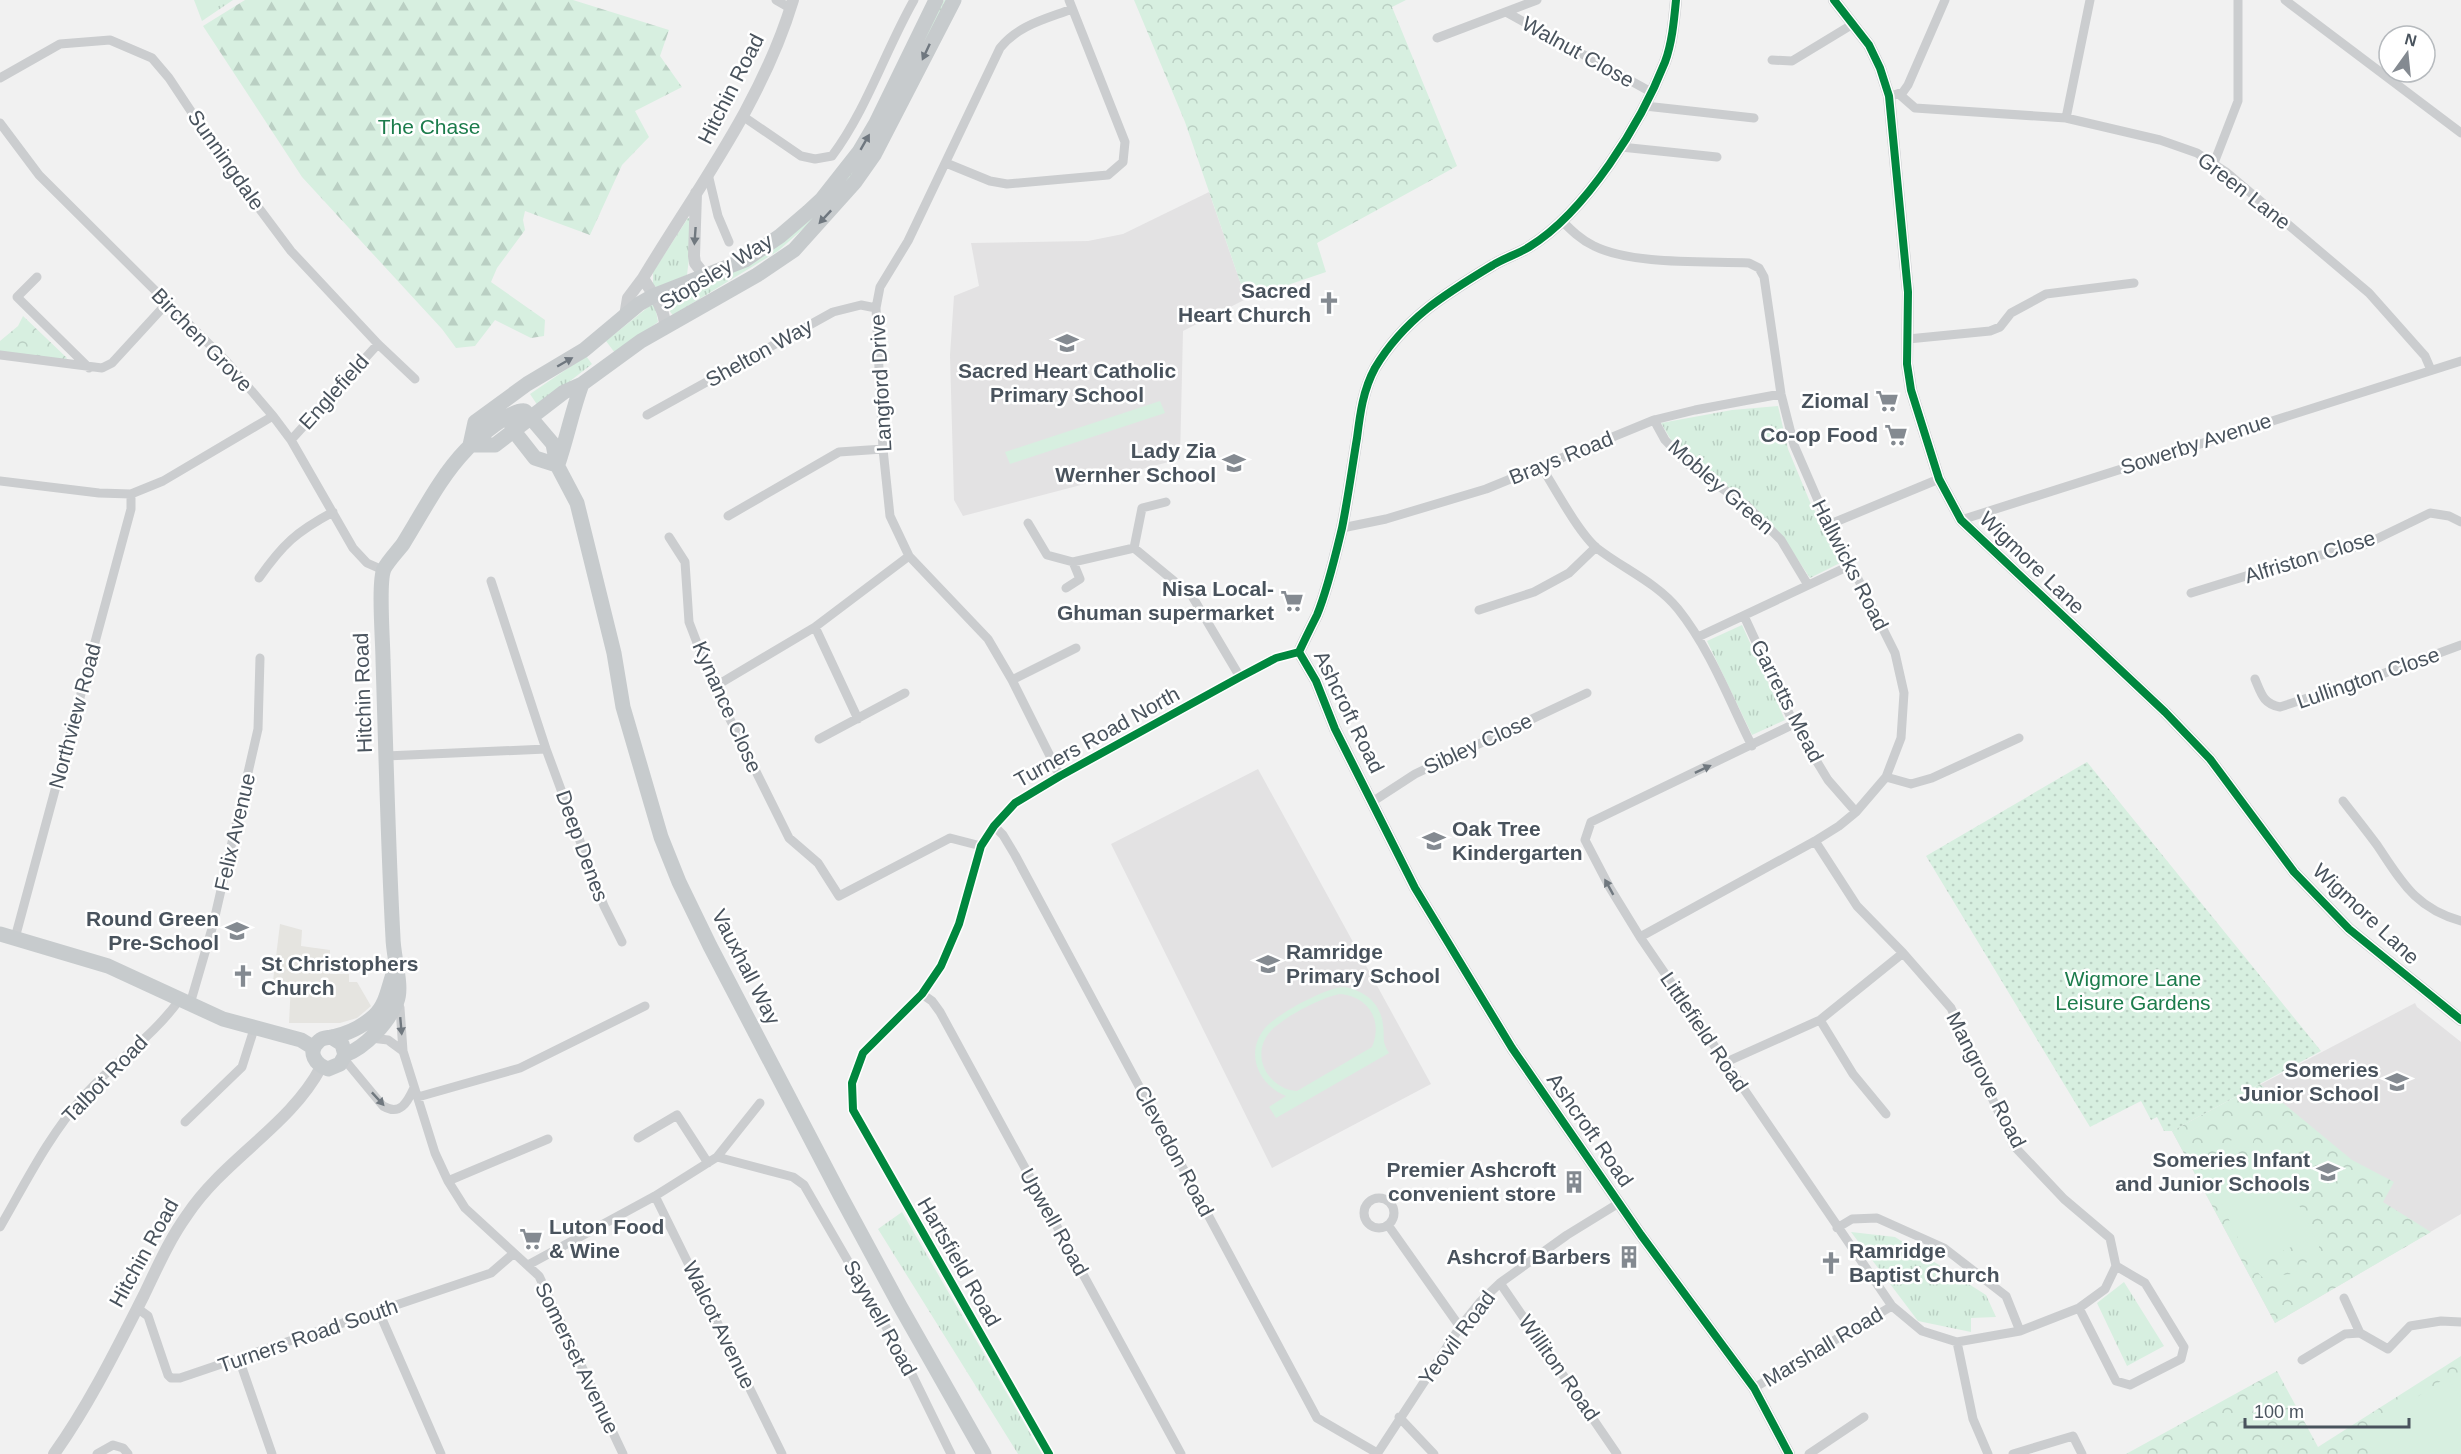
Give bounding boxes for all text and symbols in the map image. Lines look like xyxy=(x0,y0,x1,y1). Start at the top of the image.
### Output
street label: Walnut Close xyxy=(1518,11,1638,92)
north arrow xyxy=(2377,24,2437,84)
street label: Hitchin Road xyxy=(693,30,768,148)
text: N xyxy=(2403,30,2419,50)
one-way arrow xyxy=(922,43,931,60)
street label: Sunningdale xyxy=(183,105,269,214)
park label: The Chase xyxy=(378,115,480,138)
one-way arrow xyxy=(859,134,870,150)
street label: Green Lane xyxy=(2194,147,2295,234)
one-way arrow xyxy=(818,209,832,223)
one-way arrow xyxy=(691,227,700,246)
street label: Stopsley Way xyxy=(655,229,777,314)
place label: Sacred Heart Church xyxy=(1178,279,1311,326)
street label: Birchen Grove xyxy=(147,283,257,396)
church icon: Sacred Heart Church xyxy=(1316,290,1342,316)
street label: Shelton Way xyxy=(701,314,816,391)
street label: Langford Drive xyxy=(865,314,896,452)
school or university icon: Sacred Heart Catholic Primary School xyxy=(1054,330,1080,356)
street label: Englefield xyxy=(294,350,373,434)
one-way arrow xyxy=(557,356,573,367)
place label: Sacred Heart Catholic Primary School xyxy=(958,359,1176,406)
supermarket icon: Ziomal xyxy=(1874,388,1900,414)
place label: Ziomal xyxy=(1801,389,1869,412)
street label: Sowerby Avenue xyxy=(2118,408,2274,479)
supermarket icon: Co-op Food xyxy=(1883,422,1909,448)
place label: Co-op Food xyxy=(1760,423,1878,446)
street label: Brays Road xyxy=(1506,426,1616,489)
street label: Mobley Green xyxy=(1664,435,1779,539)
place label: Lady Zia Wernher School xyxy=(1055,439,1216,486)
school or university icon: Lady Zia Wernher School xyxy=(1221,450,1247,476)
street label: Hallwicks Road xyxy=(1808,496,1893,634)
street label: Wigmore Lane xyxy=(1975,507,2089,618)
street label: Alfriston Close xyxy=(2242,526,2378,587)
place label: Nisa Local- Ghuman supermarket xyxy=(1057,577,1274,624)
supermarket icon: Nisa Local- Ghuman supermarket xyxy=(1279,588,1305,614)
street label: Hitchin Road xyxy=(349,633,376,753)
street label: Garretts Mead xyxy=(1747,636,1828,766)
street label: Kynance Close xyxy=(688,638,767,776)
street label: Northview Road xyxy=(44,641,105,791)
street label: Lullington Close xyxy=(2293,642,2442,713)
street label: Ashcroft Road xyxy=(1310,647,1389,777)
street label: Turners Road North xyxy=(1010,682,1183,791)
street label: Sibley Close xyxy=(1420,708,1536,779)
one-way arrow xyxy=(1694,765,1711,774)
street label: Felix Avenue xyxy=(210,771,259,893)
street label: Deep Denes xyxy=(552,787,613,905)
place label: Oak Tree Kindergarten xyxy=(1452,817,1583,864)
school or university icon: Oak Tree Kindergarten xyxy=(1421,828,1447,854)
street label: Wigmore Lane xyxy=(2309,859,2424,969)
one-way arrow xyxy=(1604,879,1615,895)
street label: Vauxhall Way xyxy=(708,905,786,1029)
place label: Round Green Pre-School xyxy=(86,907,219,954)
school or university icon: Round Green Pre-School xyxy=(224,918,250,944)
place label: Ramridge Primary School xyxy=(1286,940,1440,987)
school or university icon: Ramridge Primary School xyxy=(1255,951,1281,977)
place label: St Christophers Church xyxy=(261,952,419,999)
church icon: St Christophers Church xyxy=(230,963,256,989)
park label: Wigmore Lane Leisure Gardens xyxy=(2055,967,2211,1014)
street label: Littlefield Road xyxy=(1656,968,1753,1096)
street label: Mangrove Road xyxy=(1942,1008,2031,1152)
one-way arrow xyxy=(396,1016,406,1035)
street label: Talbot Road xyxy=(57,1030,152,1127)
place label: Someries Junior School xyxy=(2239,1058,2379,1105)
street label: Ashcroft Road xyxy=(1543,1069,1638,1191)
school or university icon: Someries Junior School xyxy=(2384,1069,2410,1095)
street label: Clevedon Road xyxy=(1130,1081,1219,1220)
one-way arrow xyxy=(371,1092,385,1107)
place label: Someries Infant and Junior Schools xyxy=(2115,1148,2310,1195)
place label: Premier Ashcroft convenient store xyxy=(1386,1158,1556,1205)
school or university icon: Someries Infant and Junior Schools xyxy=(2315,1159,2341,1185)
street label: Upwell Road xyxy=(1016,1164,1093,1279)
building icon: Premier Ashcroft convenient store xyxy=(1561,1169,1587,1195)
street label: Hartsfield Road xyxy=(913,1193,1006,1330)
street label: Hitchin Road xyxy=(104,1195,183,1311)
place label: Luton Food & Wine xyxy=(549,1215,664,1262)
supermarket icon: Luton Food & Wine xyxy=(518,1226,544,1252)
place label: Ramridge Baptist Church xyxy=(1849,1239,2000,1286)
building icon: Ashcrof Barbers xyxy=(1616,1244,1642,1270)
place label: Ashcrof Barbers xyxy=(1446,1245,1611,1268)
church icon: Ramridge Baptist Church xyxy=(1818,1250,1844,1276)
street label: Saywell Road xyxy=(839,1256,922,1379)
street label: Walcot Avenue xyxy=(679,1257,760,1392)
street label: Somerset Avenue xyxy=(531,1278,624,1437)
street label: Yeovil Road xyxy=(1414,1286,1499,1389)
street label: Turners Road South xyxy=(215,1294,401,1377)
street label: Marshall Road xyxy=(1759,1302,1887,1391)
street label: Williton Road xyxy=(1515,1310,1604,1425)
scale bar xyxy=(2245,1391,2408,1429)
text: 100 m xyxy=(2254,1402,2304,1422)

